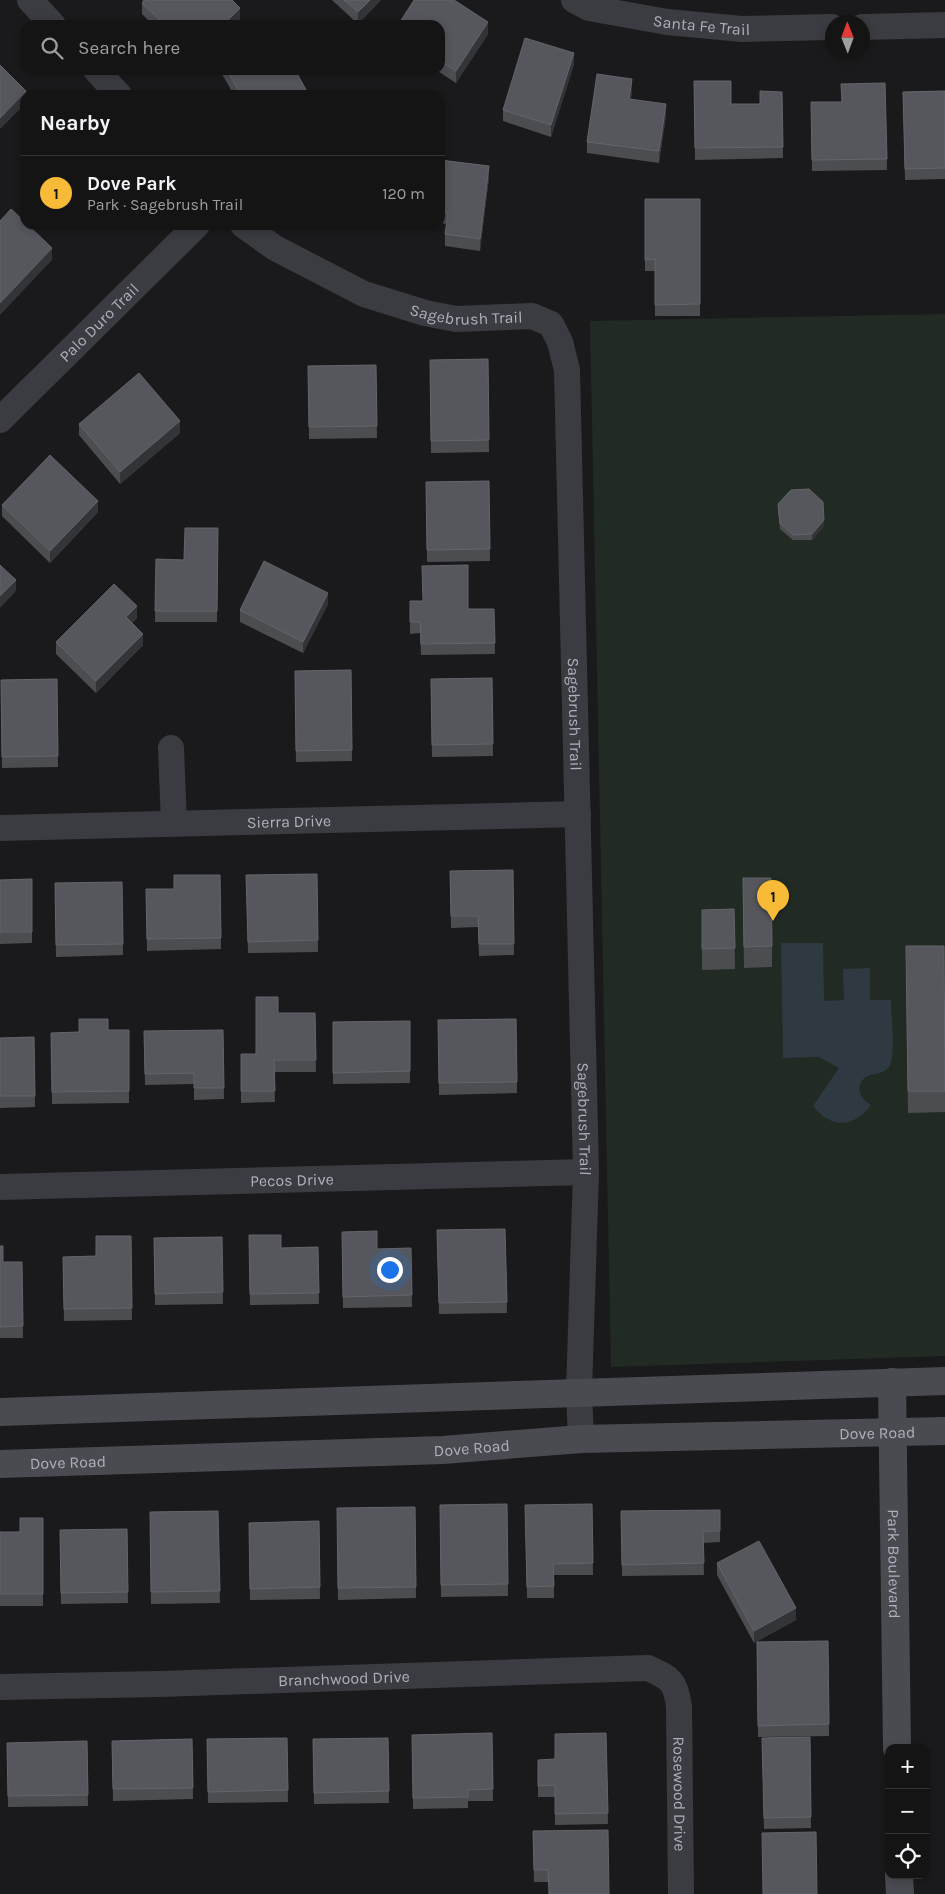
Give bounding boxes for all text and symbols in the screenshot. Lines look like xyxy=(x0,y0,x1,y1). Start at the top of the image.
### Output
street label: Santa Fe Trail xyxy=(651,11,750,39)
north arrow xyxy=(825,15,870,60)
search box xyxy=(20,20,445,75)
icon: search xyxy=(38,34,66,62)
text: Search here xyxy=(78,37,180,59)
text: Nearby xyxy=(40,111,110,135)
text: Dove Park xyxy=(87,173,176,195)
text: 1 xyxy=(53,184,59,203)
text: 120 m xyxy=(382,184,425,203)
text: Park · Sagebrush Trail xyxy=(87,195,243,214)
street label: Palo Duro Trail xyxy=(55,279,143,366)
street label: Sagebrush Trail xyxy=(408,300,523,329)
street label: Sagebrush Trail xyxy=(564,657,585,771)
street label: Sierra Drive xyxy=(247,811,331,832)
pin: 1 xyxy=(757,880,789,921)
street label: Sagebrush Trail xyxy=(573,1062,595,1176)
street label: Pecos Drive xyxy=(250,1169,334,1191)
your location xyxy=(377,1257,403,1283)
street label: Dove Road xyxy=(839,1423,916,1443)
street label: Dove Road xyxy=(433,1436,510,1460)
street label: Dove Road xyxy=(30,1452,106,1473)
street label: Park Boulevard xyxy=(884,1509,904,1619)
street label: Branchwood Drive xyxy=(278,1667,410,1690)
street label: Rosewood Drive xyxy=(669,1736,690,1852)
map controls xyxy=(885,1744,930,1879)
button: + xyxy=(885,1744,930,1789)
button: − xyxy=(885,1789,930,1834)
button: locate xyxy=(885,1834,930,1879)

